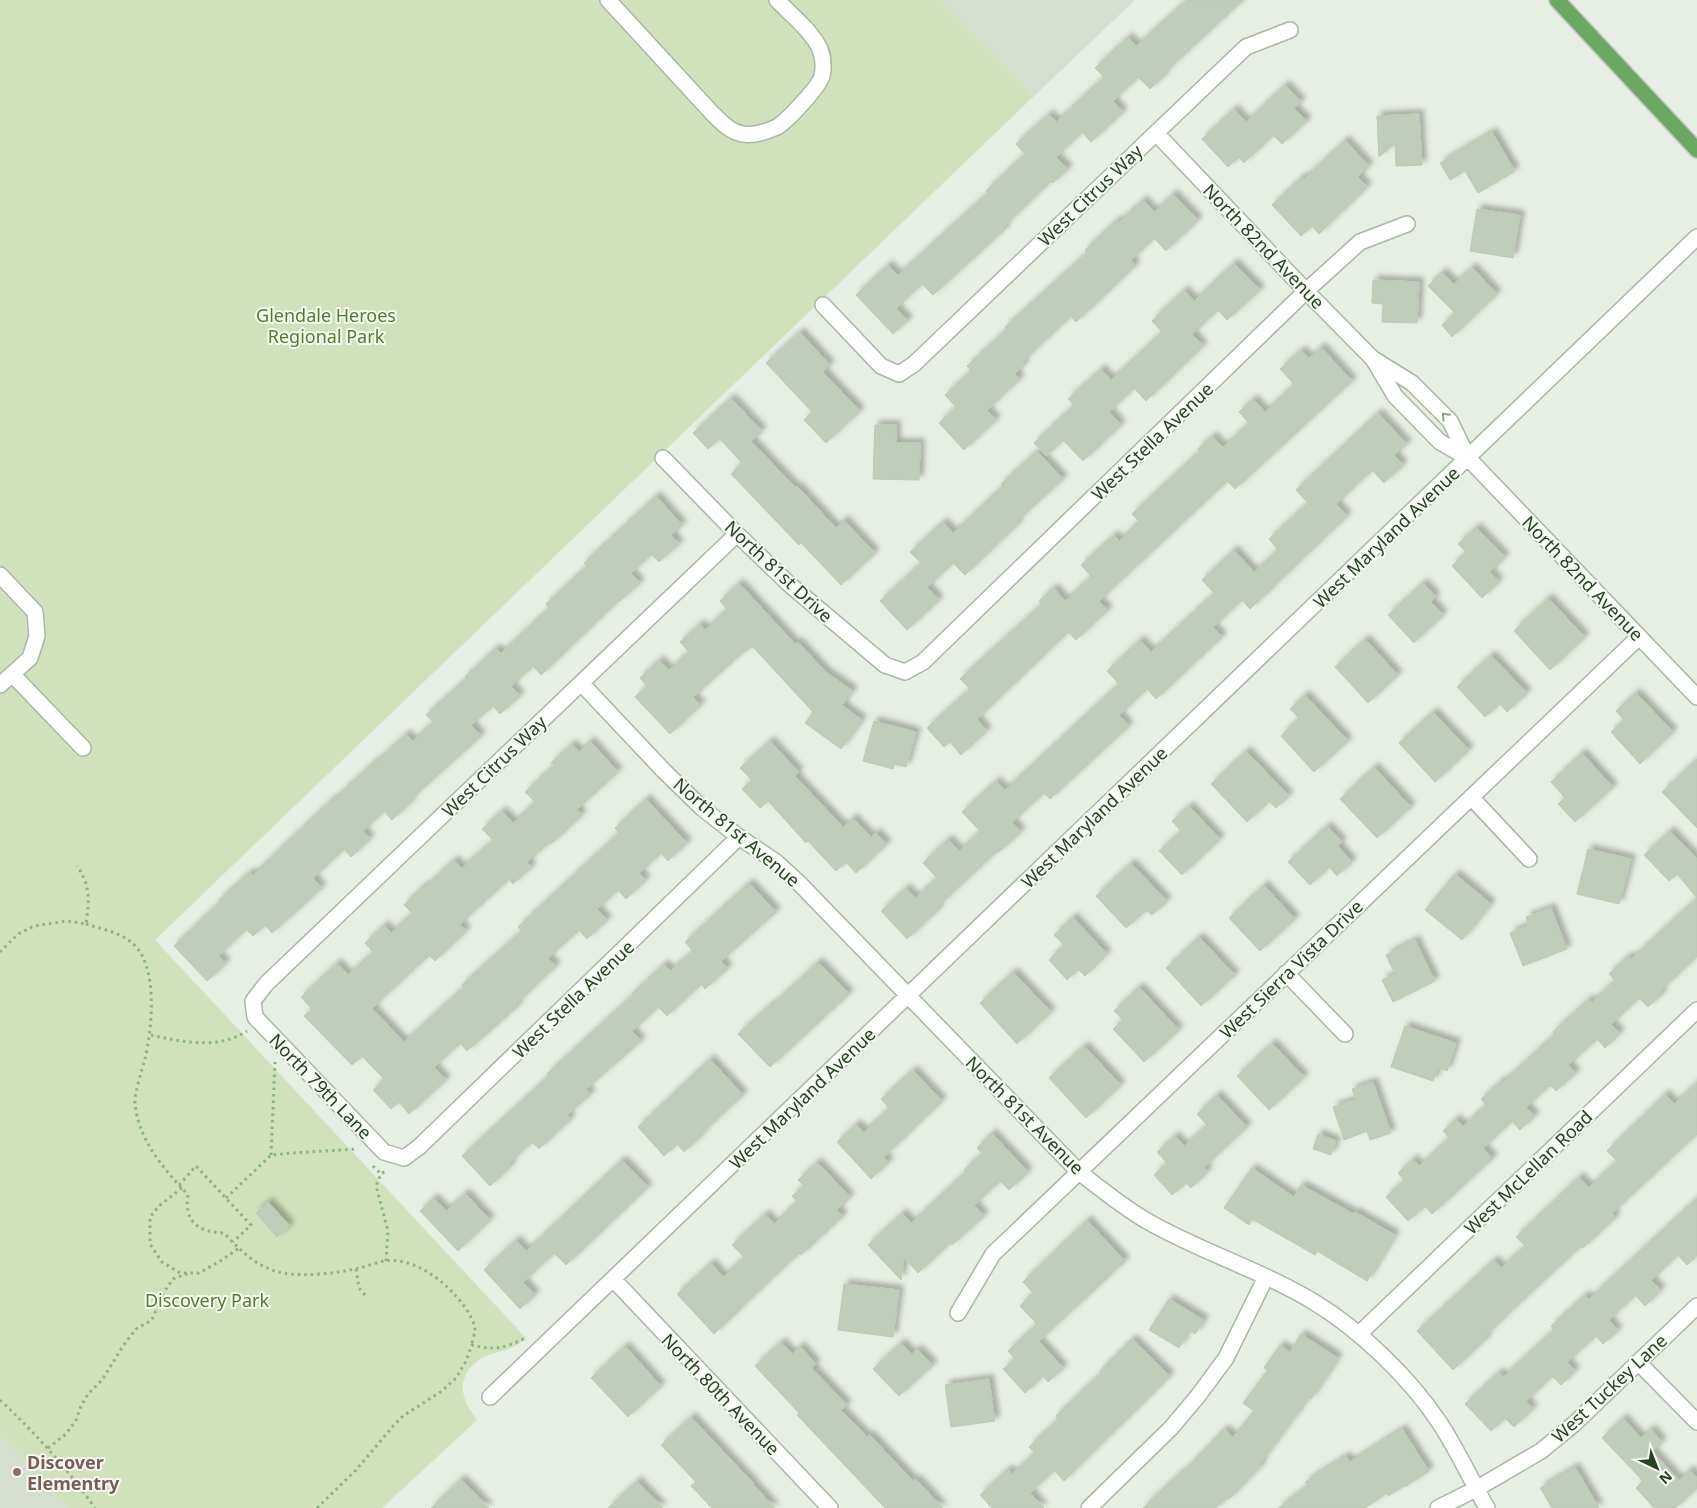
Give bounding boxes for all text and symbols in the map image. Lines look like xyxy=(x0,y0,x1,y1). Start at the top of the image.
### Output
street label: West Citrus Way xyxy=(1033,138,1148,251)
street label: North 82nd Avenue xyxy=(1198,178,1330,314)
park label: Glendale Heroes Regional Park xyxy=(256,303,396,348)
street label: West Stella Avenue xyxy=(1086,377,1218,505)
one-way arrow xyxy=(1442,413,1451,422)
street label: West Maryland Avenue xyxy=(1308,461,1464,613)
street label: North 82nd Avenue xyxy=(1517,510,1649,646)
street label: North 81st Drive xyxy=(720,515,838,627)
street label: West Citrus Way xyxy=(437,709,552,822)
street label: West Maryland Avenue xyxy=(1016,741,1172,893)
street label: North 81st Avenue xyxy=(669,772,805,892)
street label: West Sierra Vista Drive xyxy=(1214,894,1368,1044)
street label: West Stella Avenue xyxy=(507,935,639,1063)
street label: West Maryland Avenue xyxy=(724,1022,880,1174)
street label: North 79th Lane xyxy=(264,1028,378,1144)
street label: North 81st Avenue xyxy=(961,1051,1089,1179)
street label: West McLellan Road xyxy=(1459,1105,1597,1239)
park label: Discovery Park xyxy=(145,1288,269,1312)
street label: North 80th Avenue xyxy=(657,1328,785,1460)
street label: West Tuckey Lane xyxy=(1546,1328,1672,1448)
north arrow xyxy=(1632,1443,1682,1493)
place label: Discover Elementry xyxy=(27,1450,120,1495)
marker: Discover Elementry xyxy=(11,1466,23,1478)
text: N xyxy=(1656,1467,1677,1489)

